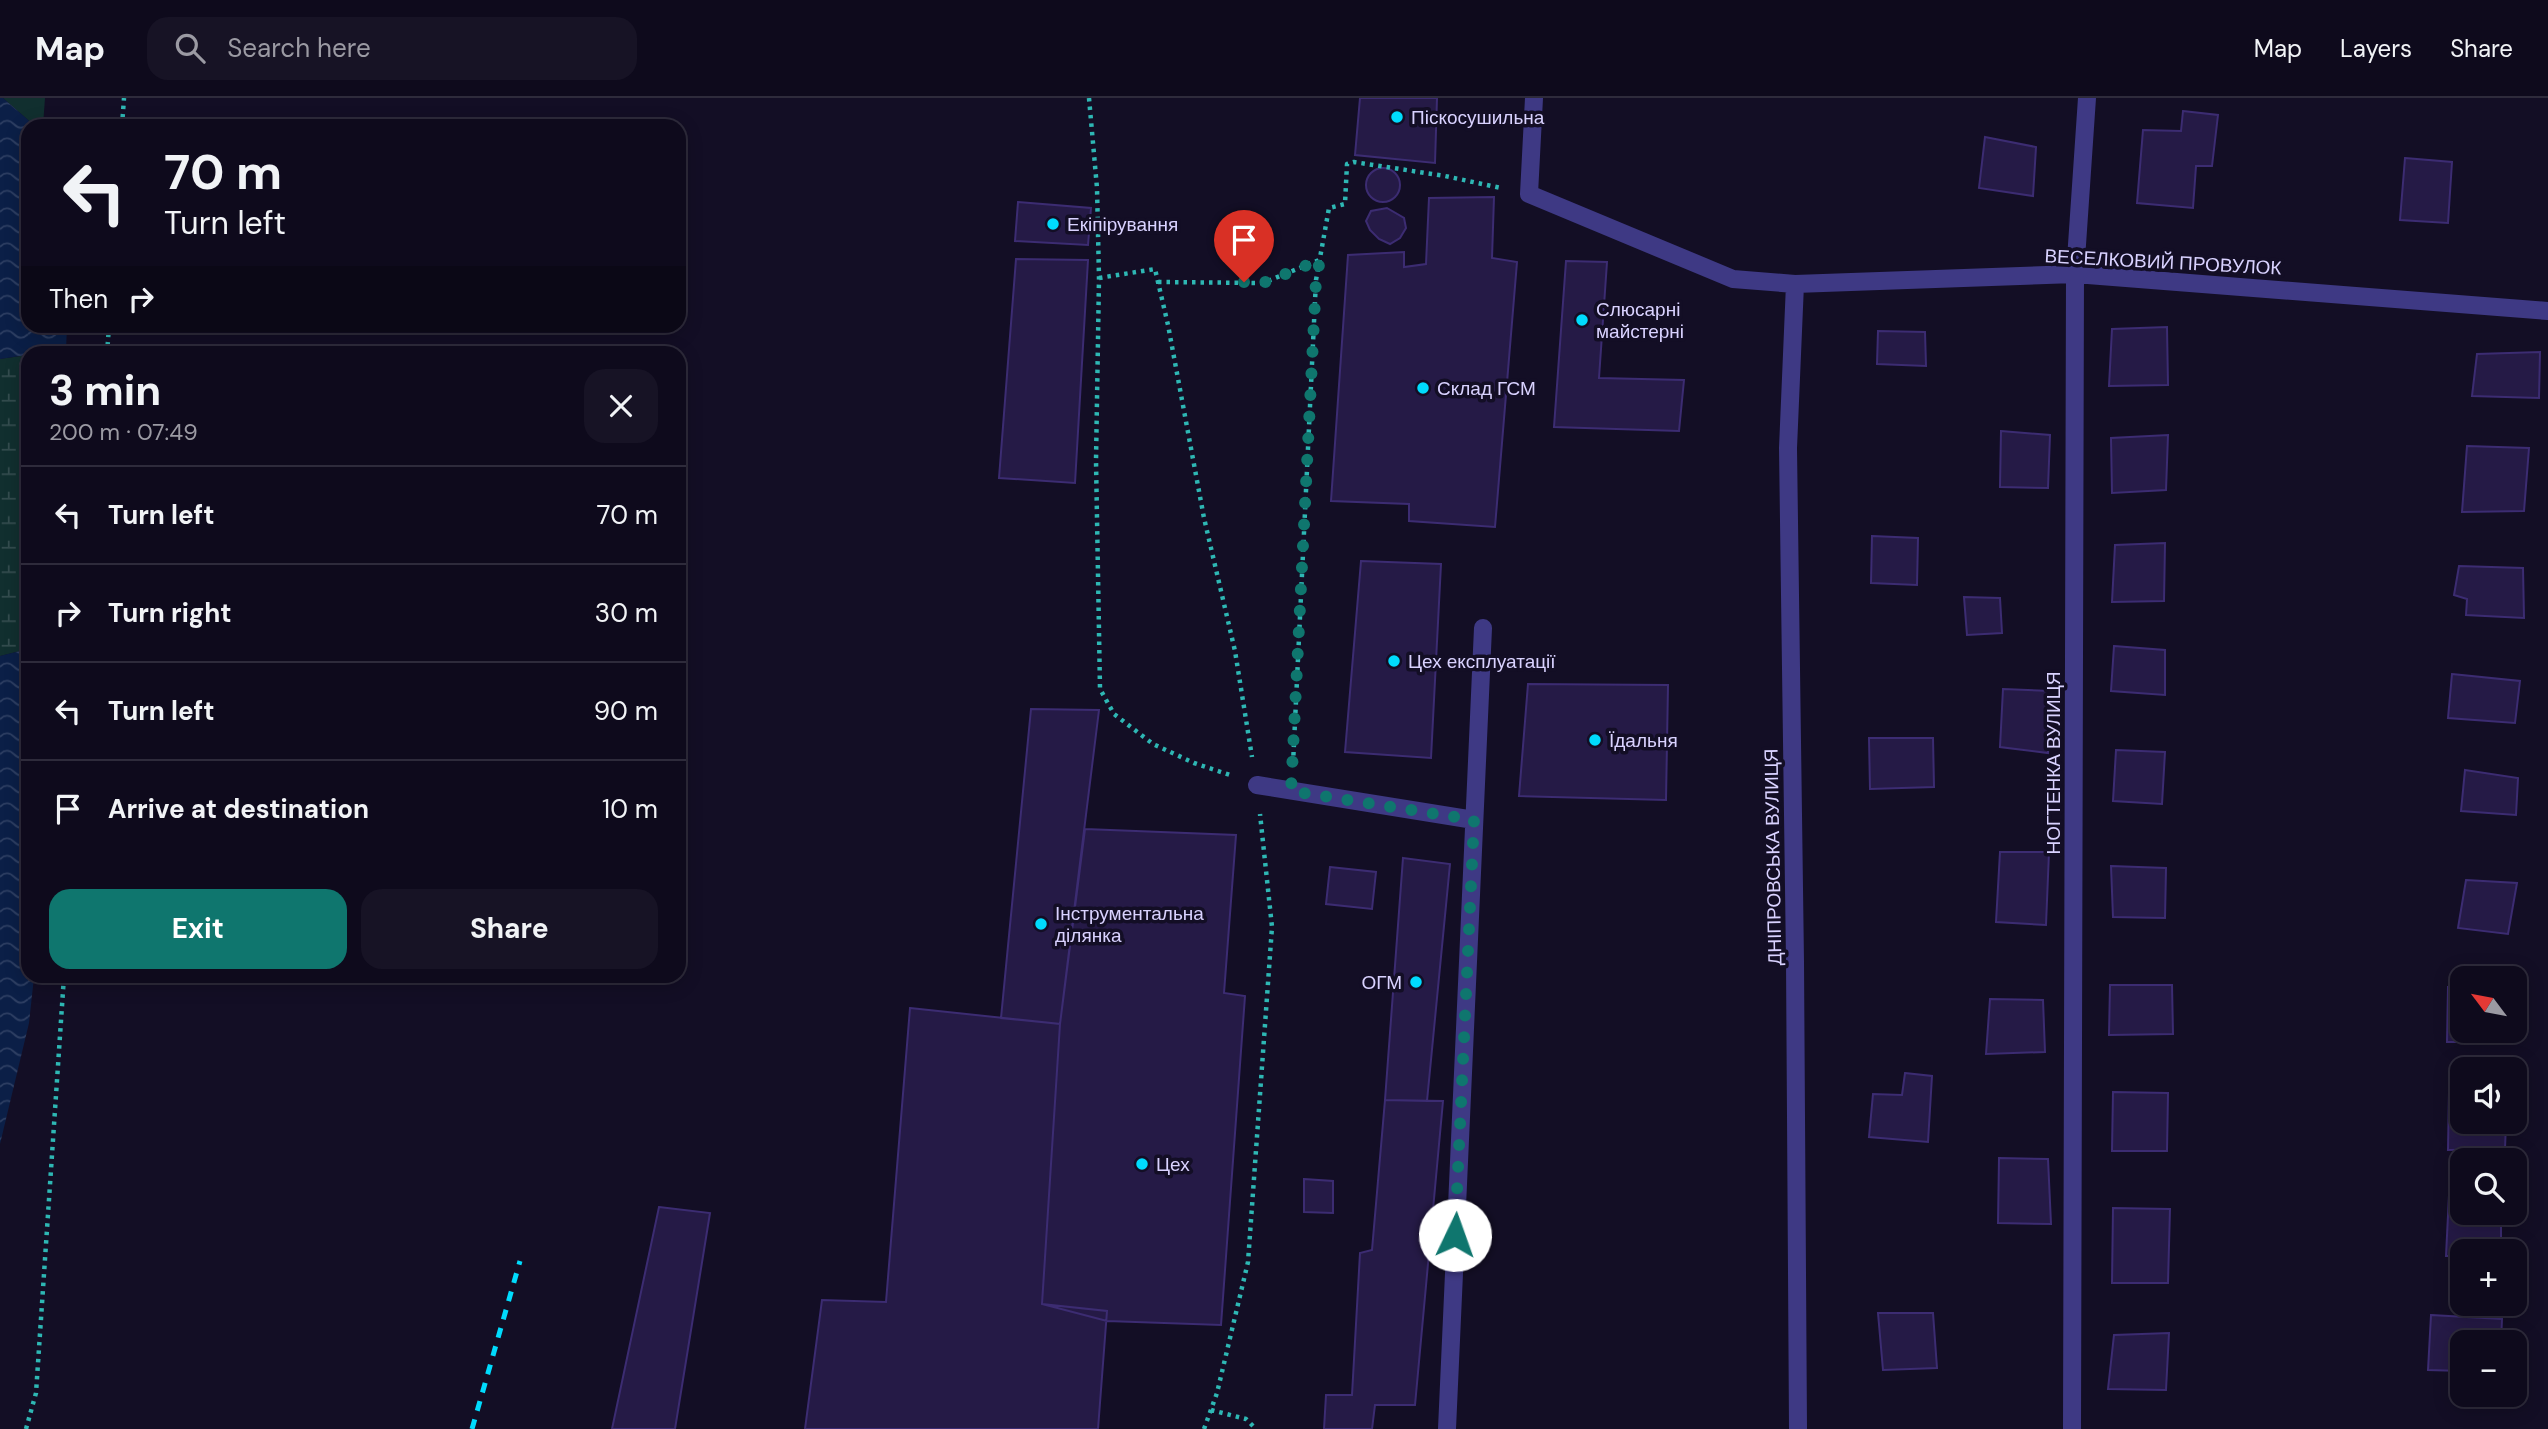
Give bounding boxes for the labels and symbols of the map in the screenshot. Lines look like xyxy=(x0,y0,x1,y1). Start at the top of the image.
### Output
place label: Піскосушильна xyxy=(1411,105,1545,130)
marker: Піскосушильна xyxy=(1389,109,1405,125)
pin xyxy=(1214,210,1274,282)
place label: Екіпірування xyxy=(1067,212,1178,237)
marker: Екіпірування xyxy=(1045,216,1061,232)
street label: ВЕСЕЛКОВИЙ ПРОВУЛОК xyxy=(2044,243,2282,281)
place label: Слюсарні майстерні xyxy=(1596,297,1684,344)
marker: Слюсарні майстерні xyxy=(1574,312,1590,328)
place label: Склад ГСМ xyxy=(1437,376,1536,401)
marker: Склад ГСМ xyxy=(1415,380,1431,396)
place label: Цех експлуатації xyxy=(1408,649,1556,674)
marker: Цех експлуатації xyxy=(1386,653,1402,669)
street label: НОГТЕНКА ВУЛИЦЯ xyxy=(2041,672,2066,854)
place label: Їдальня xyxy=(1609,728,1678,753)
marker: Їдальня xyxy=(1587,732,1603,748)
street label: ДНІПРОВСЬКА ВУЛИЦЯ xyxy=(1759,748,1787,966)
place label: Інструментальна ділянка xyxy=(1055,901,1204,948)
marker: Інструментальна ділянка xyxy=(1033,916,1049,932)
north arrow xyxy=(2450,966,2527,1043)
place label: ОГМ xyxy=(1362,970,1402,995)
marker: ОГМ xyxy=(1408,974,1424,990)
place label: Цех xyxy=(1156,1152,1190,1177)
marker: Цех xyxy=(1134,1156,1150,1172)
position arrow xyxy=(1418,1198,1492,1272)

